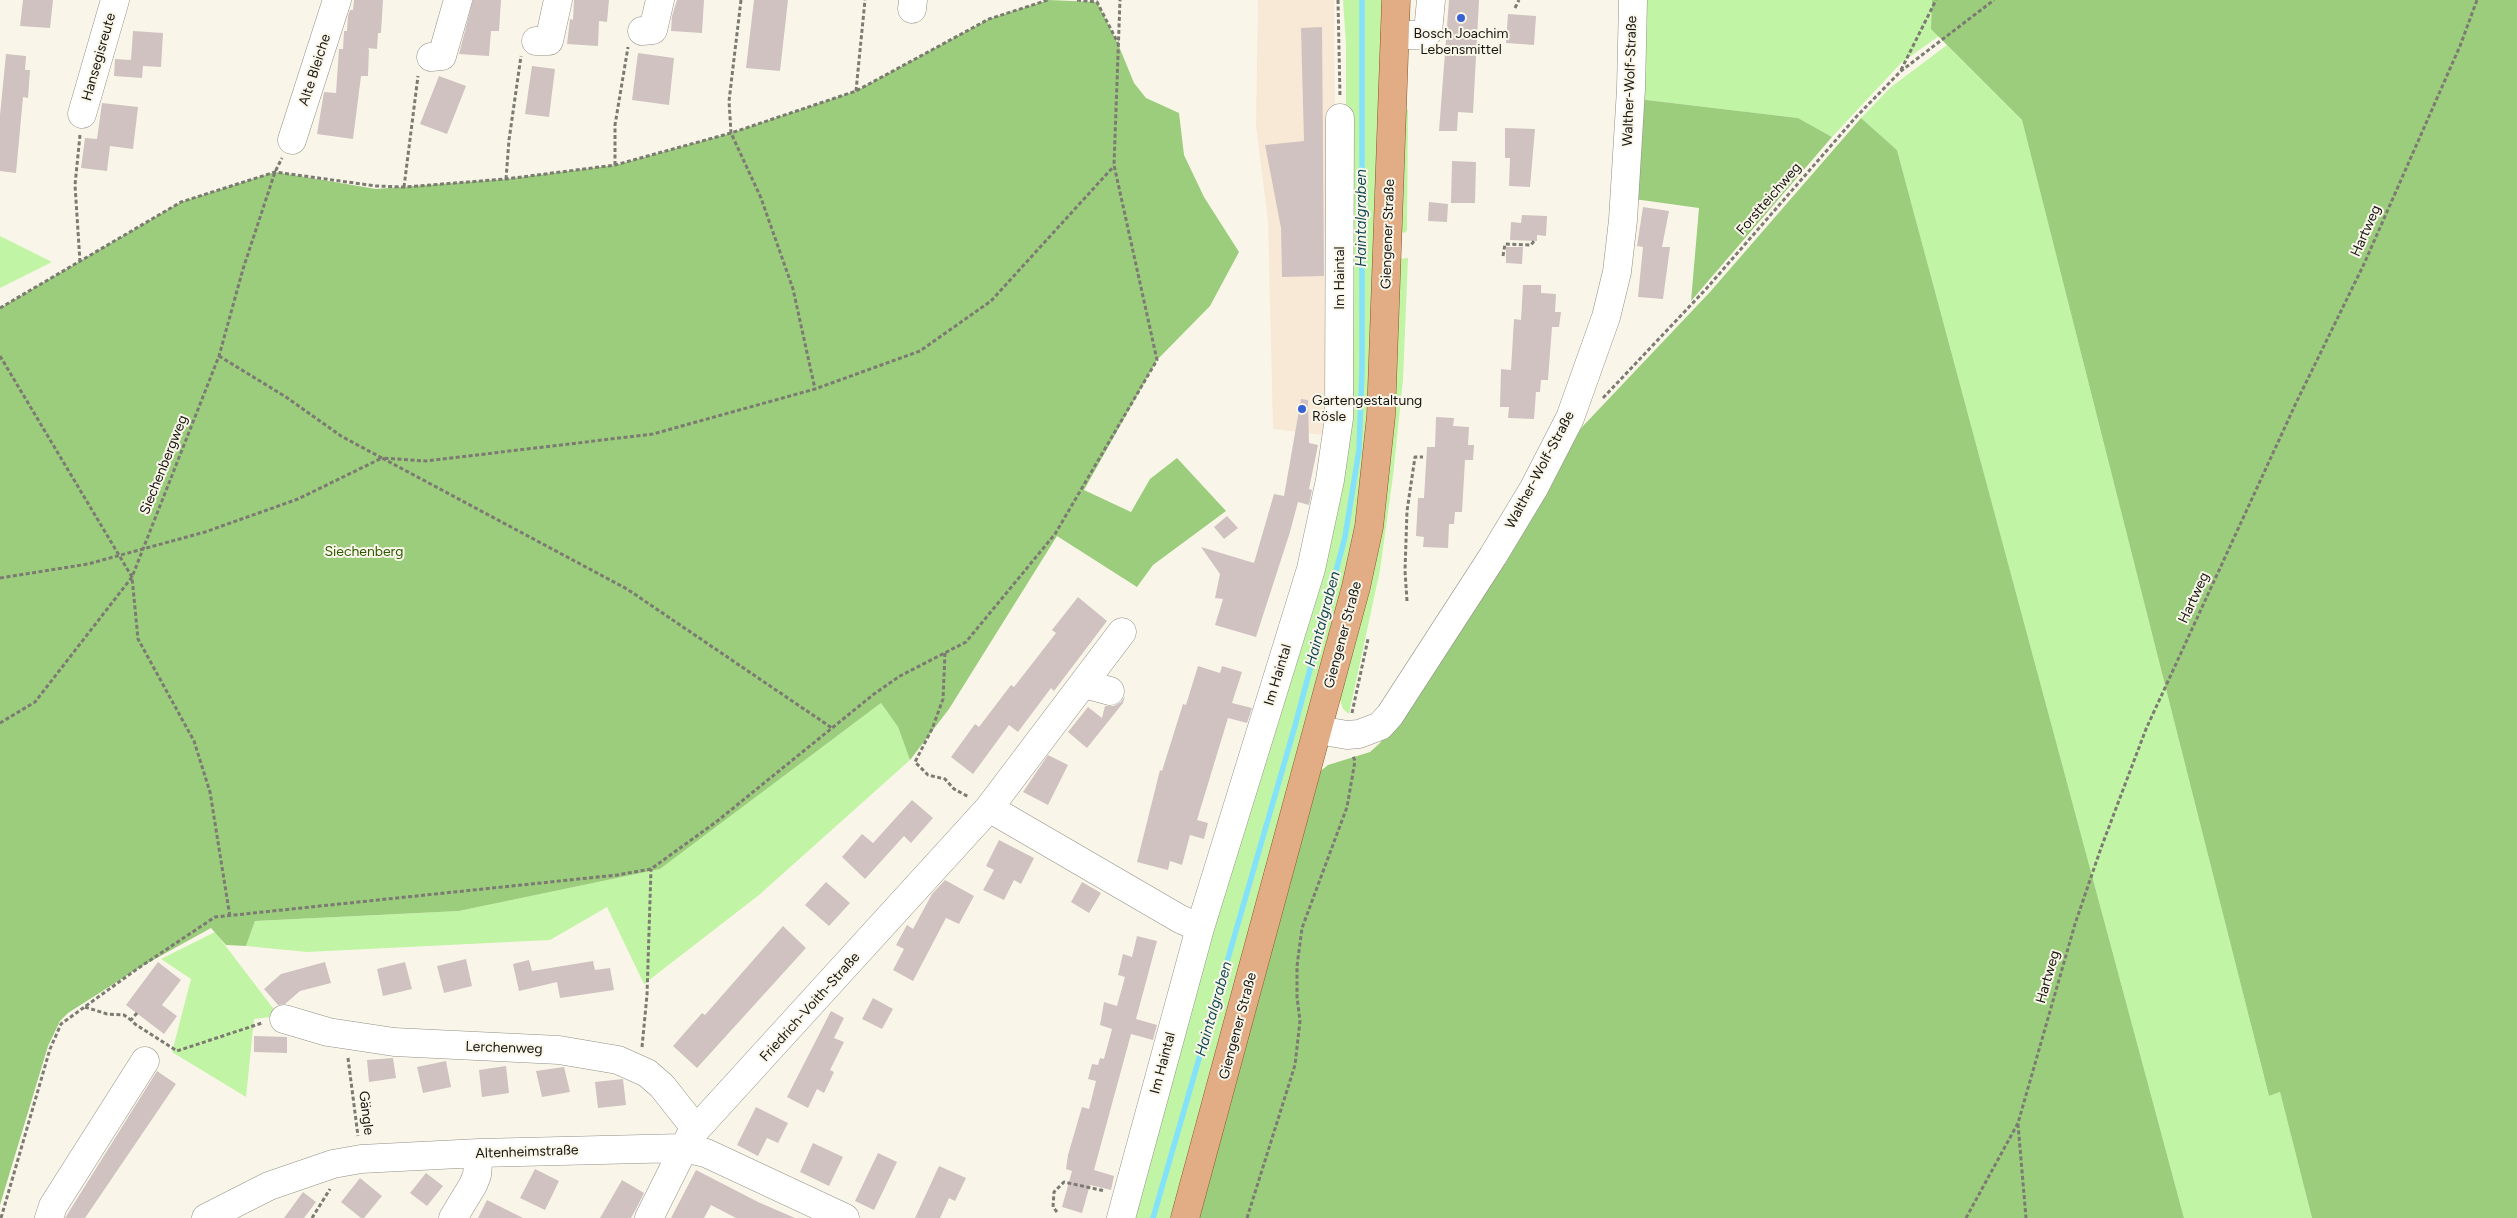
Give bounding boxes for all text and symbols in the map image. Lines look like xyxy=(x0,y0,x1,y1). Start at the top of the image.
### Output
street label: Hansegisreute xyxy=(78,11,120,103)
marker: Bosch Joachim Lebensmittel xyxy=(1455,12,1467,24)
street label: Walther-Wolf-Straße xyxy=(1619,15,1641,147)
place label: Bosch Joachim Lebensmittel xyxy=(1413,26,1509,58)
street label: Alte Bleiche xyxy=(296,32,334,108)
street label: Forstteichweg xyxy=(1733,159,1805,239)
water label: Haintalgraben xyxy=(1353,169,1371,267)
street label: Giengener Straße xyxy=(1378,179,1398,289)
street label: Hartweg xyxy=(2347,203,2385,259)
street label: Im Haintal xyxy=(1332,246,1348,310)
place label: Gartengestaltung Rösle xyxy=(1312,393,1422,426)
marker: Gartengestaltung Rösle xyxy=(1296,403,1308,415)
street label: Walther-Wolf-Straße xyxy=(1502,408,1578,532)
street label: Siechenbergweg xyxy=(136,413,192,517)
park label: Siechenberg xyxy=(324,544,404,560)
water label: Haintalgraben xyxy=(1302,569,1344,669)
street label: Hartweg xyxy=(2175,570,2213,626)
street label: Giengener Straße xyxy=(1321,580,1365,690)
street label: Im Haintal xyxy=(1261,642,1295,708)
street label: Friedrich-Voith-Straße xyxy=(757,949,863,1065)
street label: Hartweg xyxy=(2032,949,2064,1005)
water label: Haintalgraben xyxy=(1192,959,1236,1059)
street label: Giengener Straße xyxy=(1216,971,1260,1081)
street label: Im Haintal xyxy=(1147,1030,1179,1096)
street label: Lerchenweg xyxy=(465,1038,543,1058)
street label: Gängle xyxy=(355,1090,377,1136)
street label: Altenheimstraße xyxy=(475,1142,579,1162)

